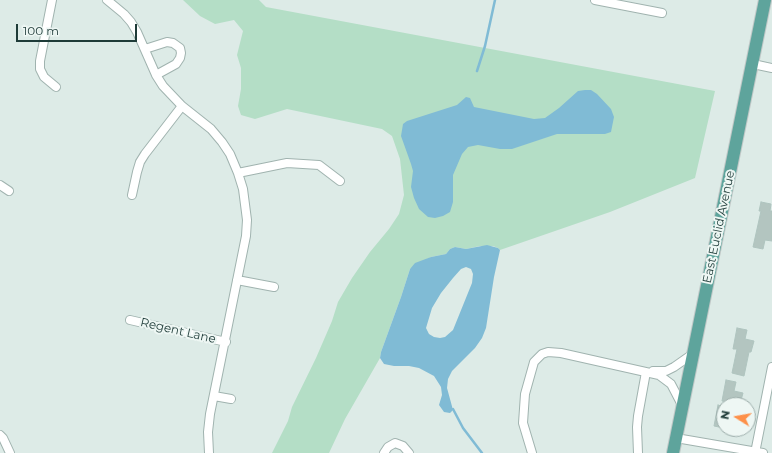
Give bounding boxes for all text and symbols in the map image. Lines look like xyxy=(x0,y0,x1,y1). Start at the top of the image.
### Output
scale bar xyxy=(18,16,139,42)
text: 100 m xyxy=(23,23,59,38)
street label: East Euclid Avenue xyxy=(700,169,738,285)
street label: Regent Lane xyxy=(139,315,217,347)
north arrow xyxy=(716,397,756,437)
text: N xyxy=(717,409,733,421)

